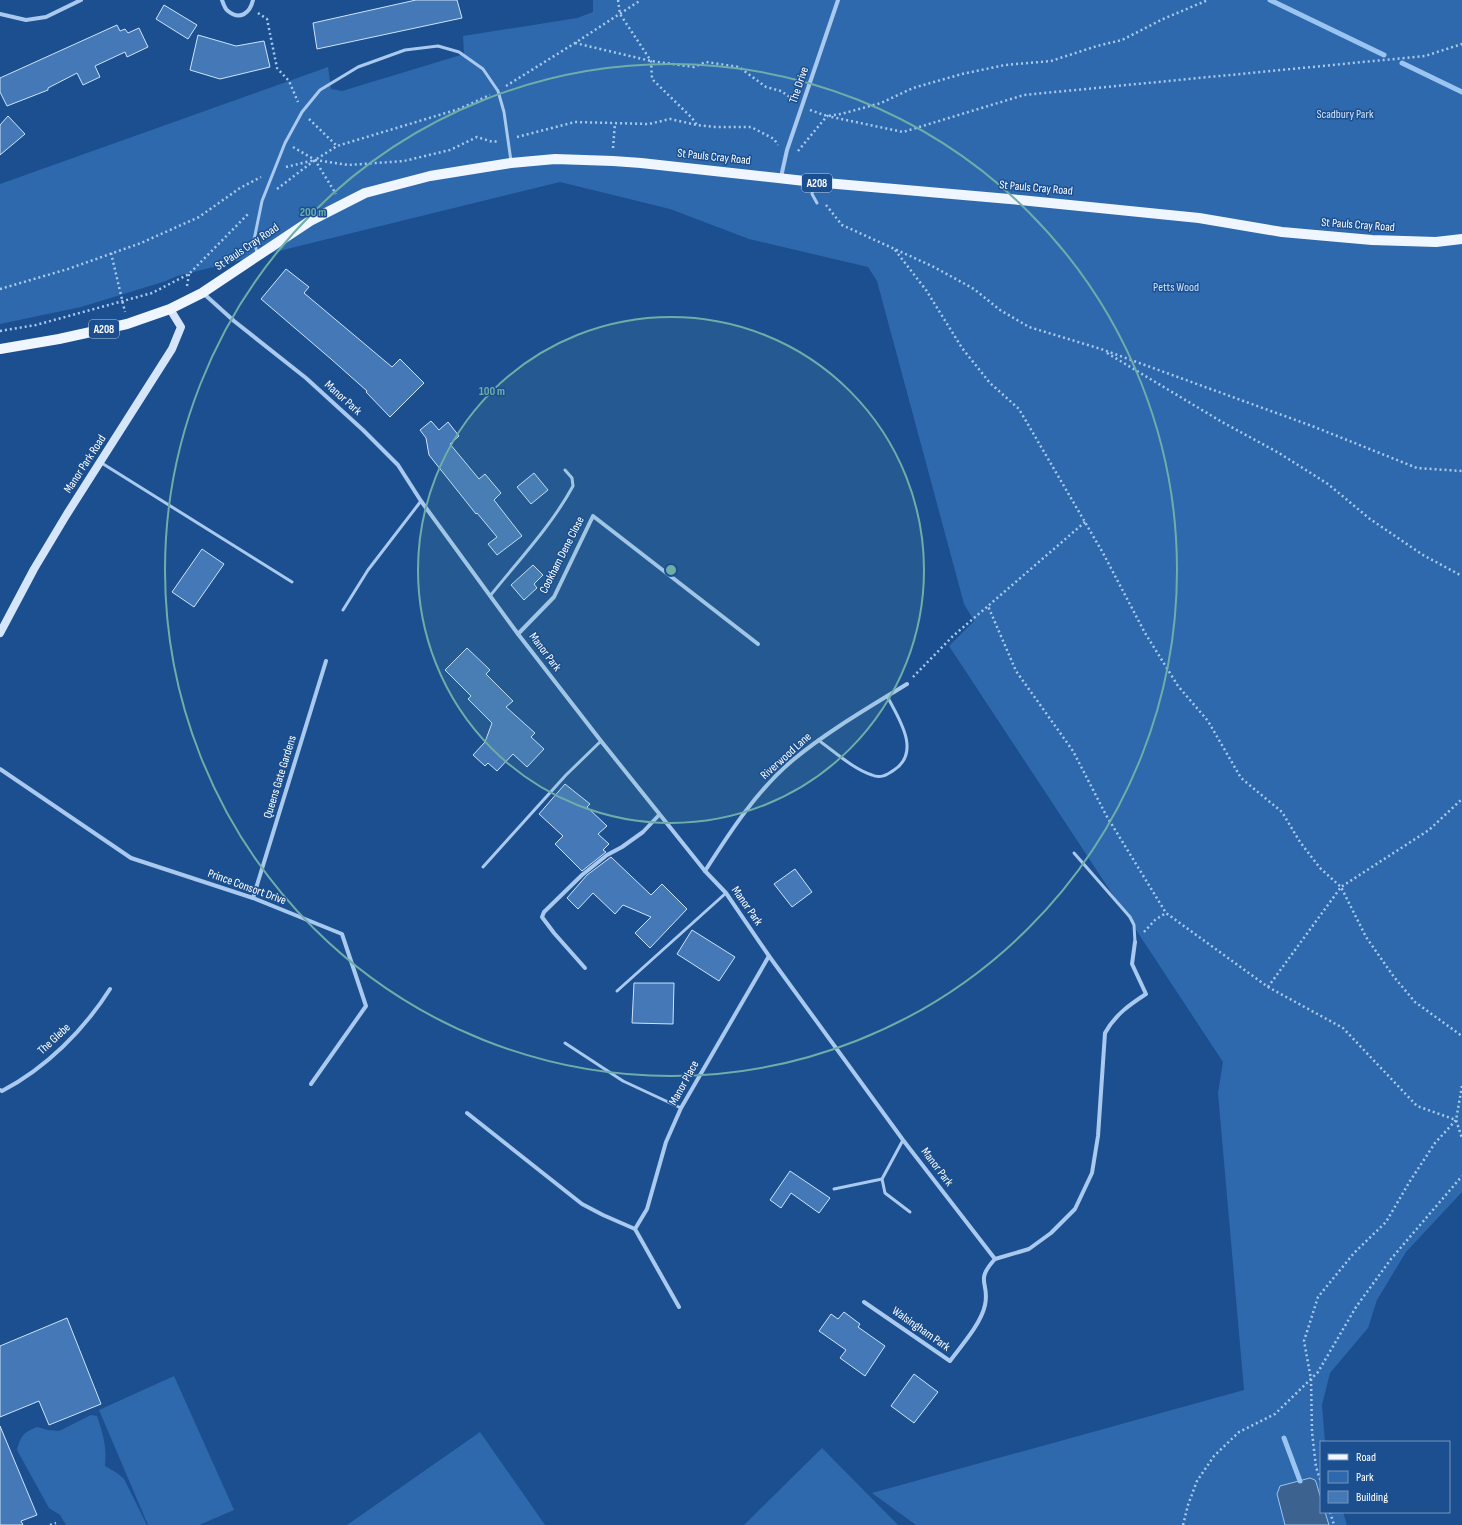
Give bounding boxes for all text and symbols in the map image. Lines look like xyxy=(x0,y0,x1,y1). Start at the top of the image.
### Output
street label: The Drive xyxy=(786,65,812,105)
park label: Scadbury Park xyxy=(1316,107,1374,122)
street label: St Pauls Cray Road xyxy=(677,146,751,168)
road number: A208 xyxy=(802,174,832,192)
street label: St Pauls Cray Road xyxy=(999,177,1073,199)
text: 200 m xyxy=(300,205,326,220)
street label: St Pauls Cray Road xyxy=(1321,215,1395,235)
street label: St Pauls Cray Road xyxy=(212,220,282,274)
park label: Petts Wood xyxy=(1153,280,1199,295)
road number: A208 xyxy=(89,320,119,338)
street label: Manor Park xyxy=(321,377,365,419)
text: 100 m xyxy=(479,384,505,399)
street label: Manor Park Road xyxy=(61,432,109,496)
street label: Cookham Dene Close xyxy=(536,514,588,596)
centre of rings xyxy=(664,563,678,577)
street label: Manor Park xyxy=(526,630,565,675)
street label: Riverwood Lane xyxy=(757,729,815,783)
street label: Queens Gate Gardens xyxy=(260,734,300,820)
street label: Prince Consort Drive xyxy=(206,866,289,908)
street label: Manor Park xyxy=(728,883,766,929)
street label: The Glebe xyxy=(34,1020,74,1058)
street label: Manor Place xyxy=(666,1058,702,1108)
street label: Manor Park xyxy=(918,1145,957,1190)
street label: Walsingham Park xyxy=(889,1303,953,1355)
legend xyxy=(1320,1441,1450,1513)
text: Road xyxy=(1356,1450,1376,1465)
text: Park xyxy=(1356,1470,1374,1485)
text: Building xyxy=(1356,1490,1388,1505)

